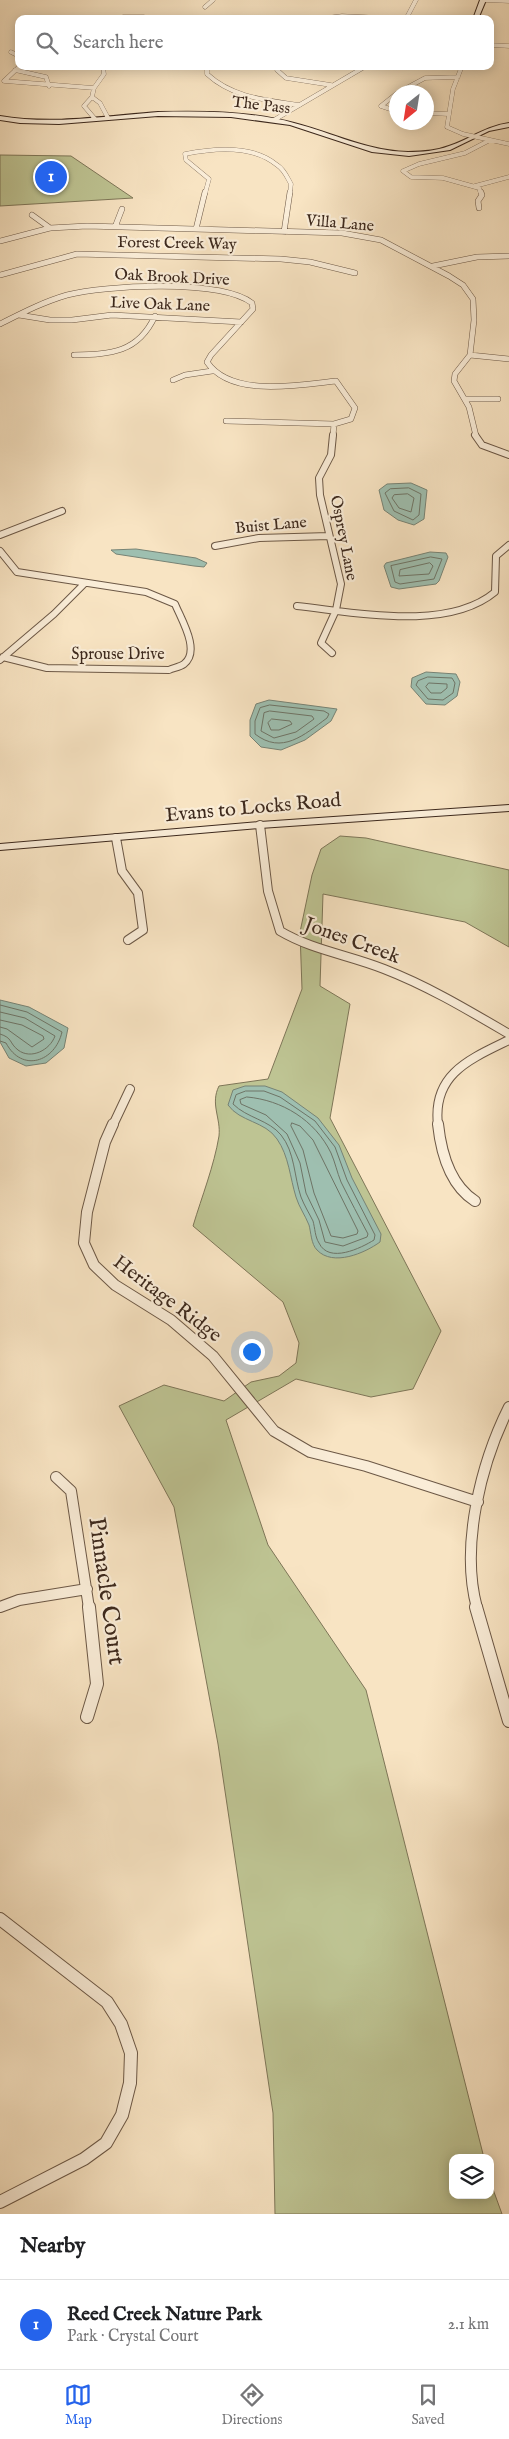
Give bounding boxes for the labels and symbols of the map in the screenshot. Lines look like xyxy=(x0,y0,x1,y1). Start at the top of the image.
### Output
north arrow xyxy=(389,85,434,130)
street label: The Pass xyxy=(231,93,292,120)
pin: 1 xyxy=(35,158,67,196)
street label: Villa Lane xyxy=(304,211,375,237)
street label: Forest Creek Way xyxy=(117,233,237,255)
street label: Oak Brook Drive xyxy=(114,265,230,291)
street label: Live Oak Lane xyxy=(110,293,210,317)
street label: Osprey Lane xyxy=(325,494,361,582)
street label: Buist Lane xyxy=(234,513,308,539)
street label: Sprouse Drive xyxy=(71,645,165,665)
street label: Evans to Locks Road xyxy=(164,788,342,828)
street label: Jones Creek xyxy=(299,911,404,970)
street label: Heritage Ridge xyxy=(108,1250,226,1348)
your location xyxy=(239,1339,265,1365)
street label: Pinnacle Court xyxy=(80,1515,132,1667)

